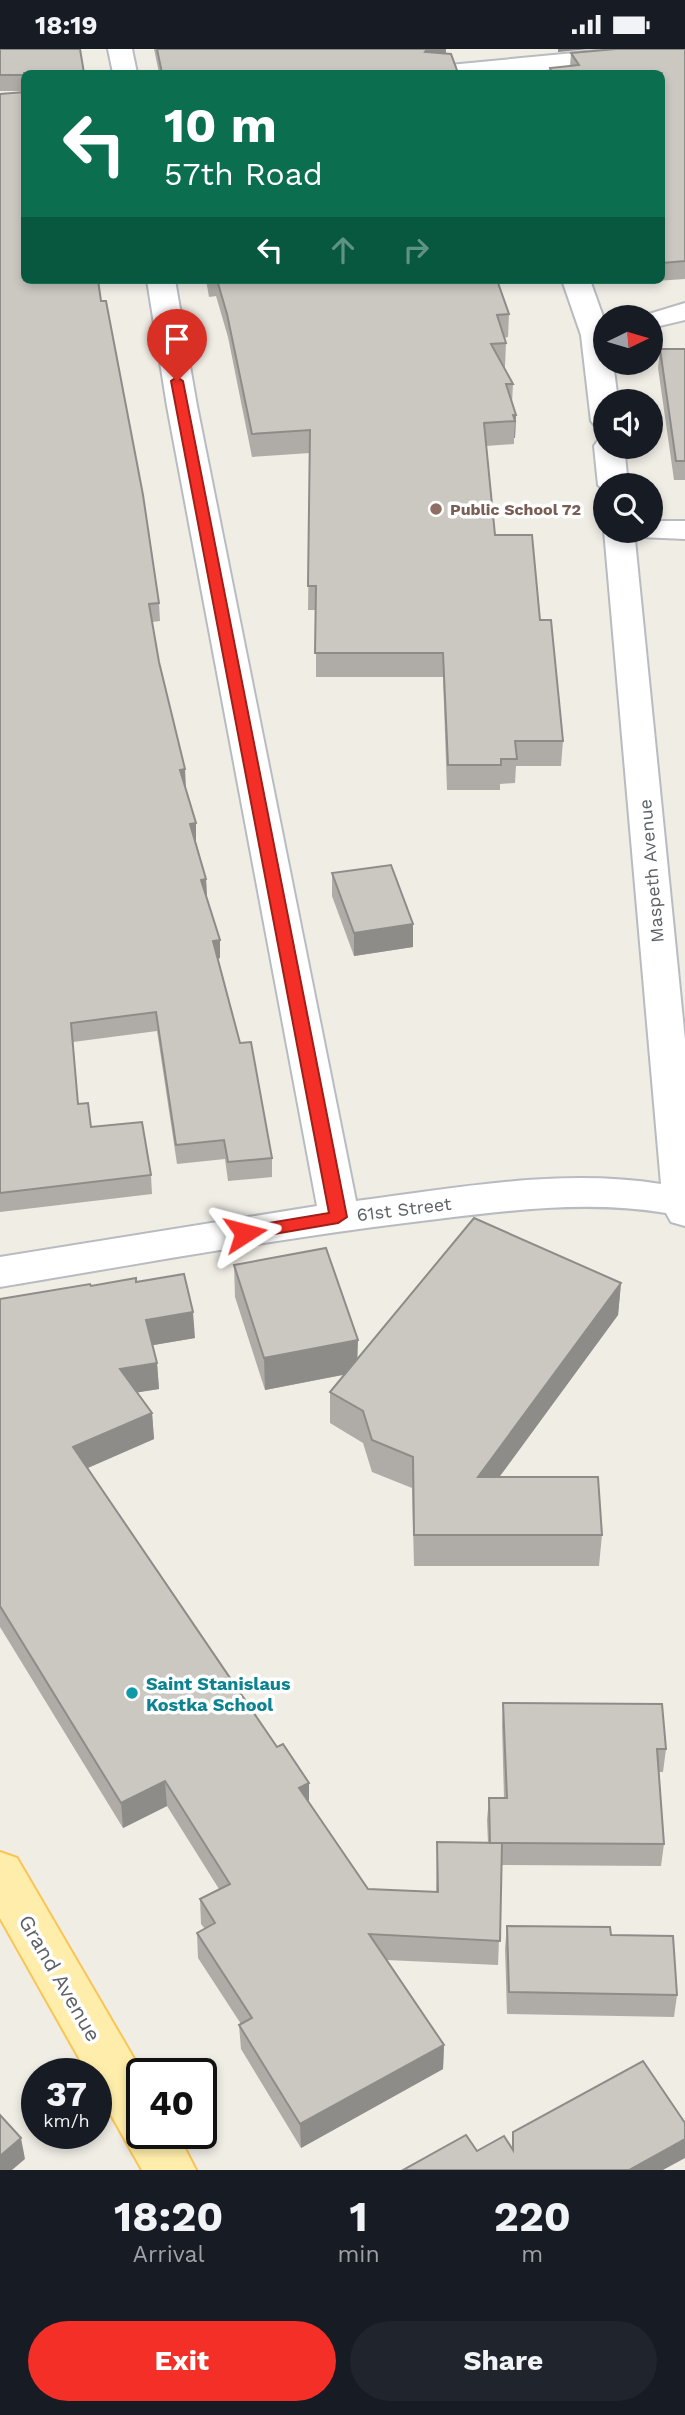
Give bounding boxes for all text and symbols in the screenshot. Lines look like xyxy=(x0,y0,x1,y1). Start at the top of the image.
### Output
text: 18:19 xyxy=(35,10,98,40)
text: 10 m xyxy=(164,96,277,154)
icon: left xyxy=(49,98,140,189)
text: 57th Road xyxy=(164,155,323,193)
icon: left xyxy=(251,231,289,269)
icon: ahead xyxy=(324,231,362,269)
icon: right xyxy=(397,231,435,269)
north arrow xyxy=(593,305,663,375)
map controls xyxy=(593,305,663,543)
pin xyxy=(147,309,207,381)
icon: arrive xyxy=(158,320,196,358)
button: sound xyxy=(593,389,663,459)
button: search xyxy=(593,473,663,543)
place label: Public School 72 xyxy=(450,500,581,519)
marker: Public School 72 xyxy=(428,501,444,517)
street label: Maspeth Avenue xyxy=(634,798,668,944)
street label: 61st Street xyxy=(355,1193,453,1225)
position arrow xyxy=(208,1196,282,1270)
place label: Saint Stanislaus Kostka School xyxy=(146,1673,291,1715)
marker: Saint Stanislaus Kostka School xyxy=(124,1685,140,1701)
street label: Grand Avenue xyxy=(14,1910,106,2046)
speed limit sign: 40 xyxy=(126,2058,217,2149)
text: 37 xyxy=(46,2073,87,2115)
text: km/h xyxy=(43,2110,90,2131)
text: 18:20 xyxy=(114,2192,223,2241)
text: 1 xyxy=(349,2192,368,2241)
text: 220 xyxy=(494,2192,571,2241)
text: Arrival xyxy=(133,2241,205,2268)
text: min xyxy=(337,2241,380,2268)
text: m xyxy=(521,2241,543,2268)
button: Exit xyxy=(28,2321,336,2401)
button: Share xyxy=(350,2321,657,2401)

